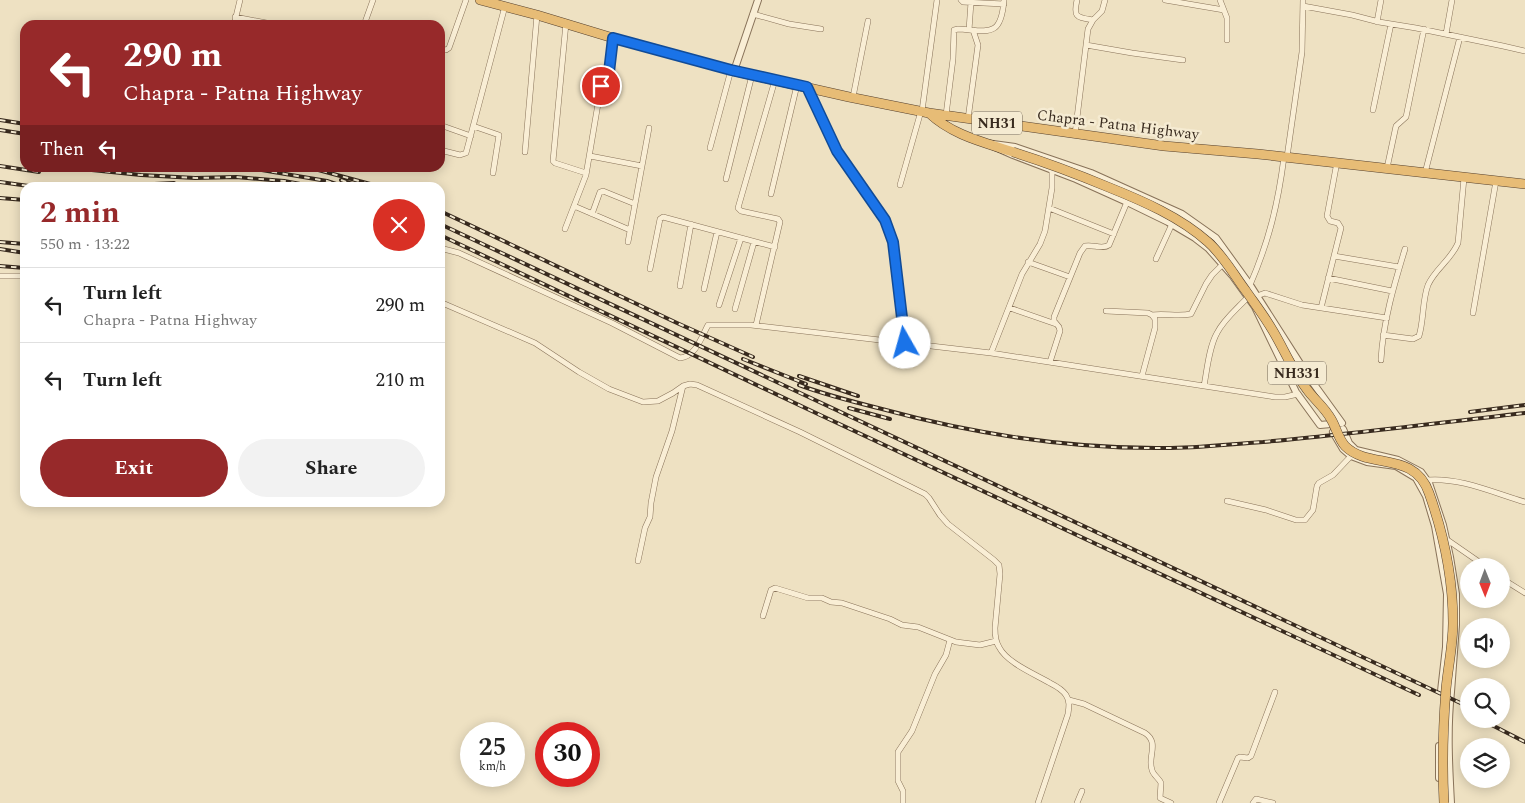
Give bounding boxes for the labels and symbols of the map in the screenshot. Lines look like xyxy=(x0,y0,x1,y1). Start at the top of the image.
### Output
pin xyxy=(580,65,622,107)
street label: Chapra - Patna Highway xyxy=(1036,104,1201,146)
road number: NH31 xyxy=(972,112,1022,134)
position arrow xyxy=(878,316,930,368)
road number: NH331 xyxy=(1268,362,1326,384)
north arrow xyxy=(1460,558,1510,608)
speed limit sign: 30 xyxy=(535,722,600,787)

